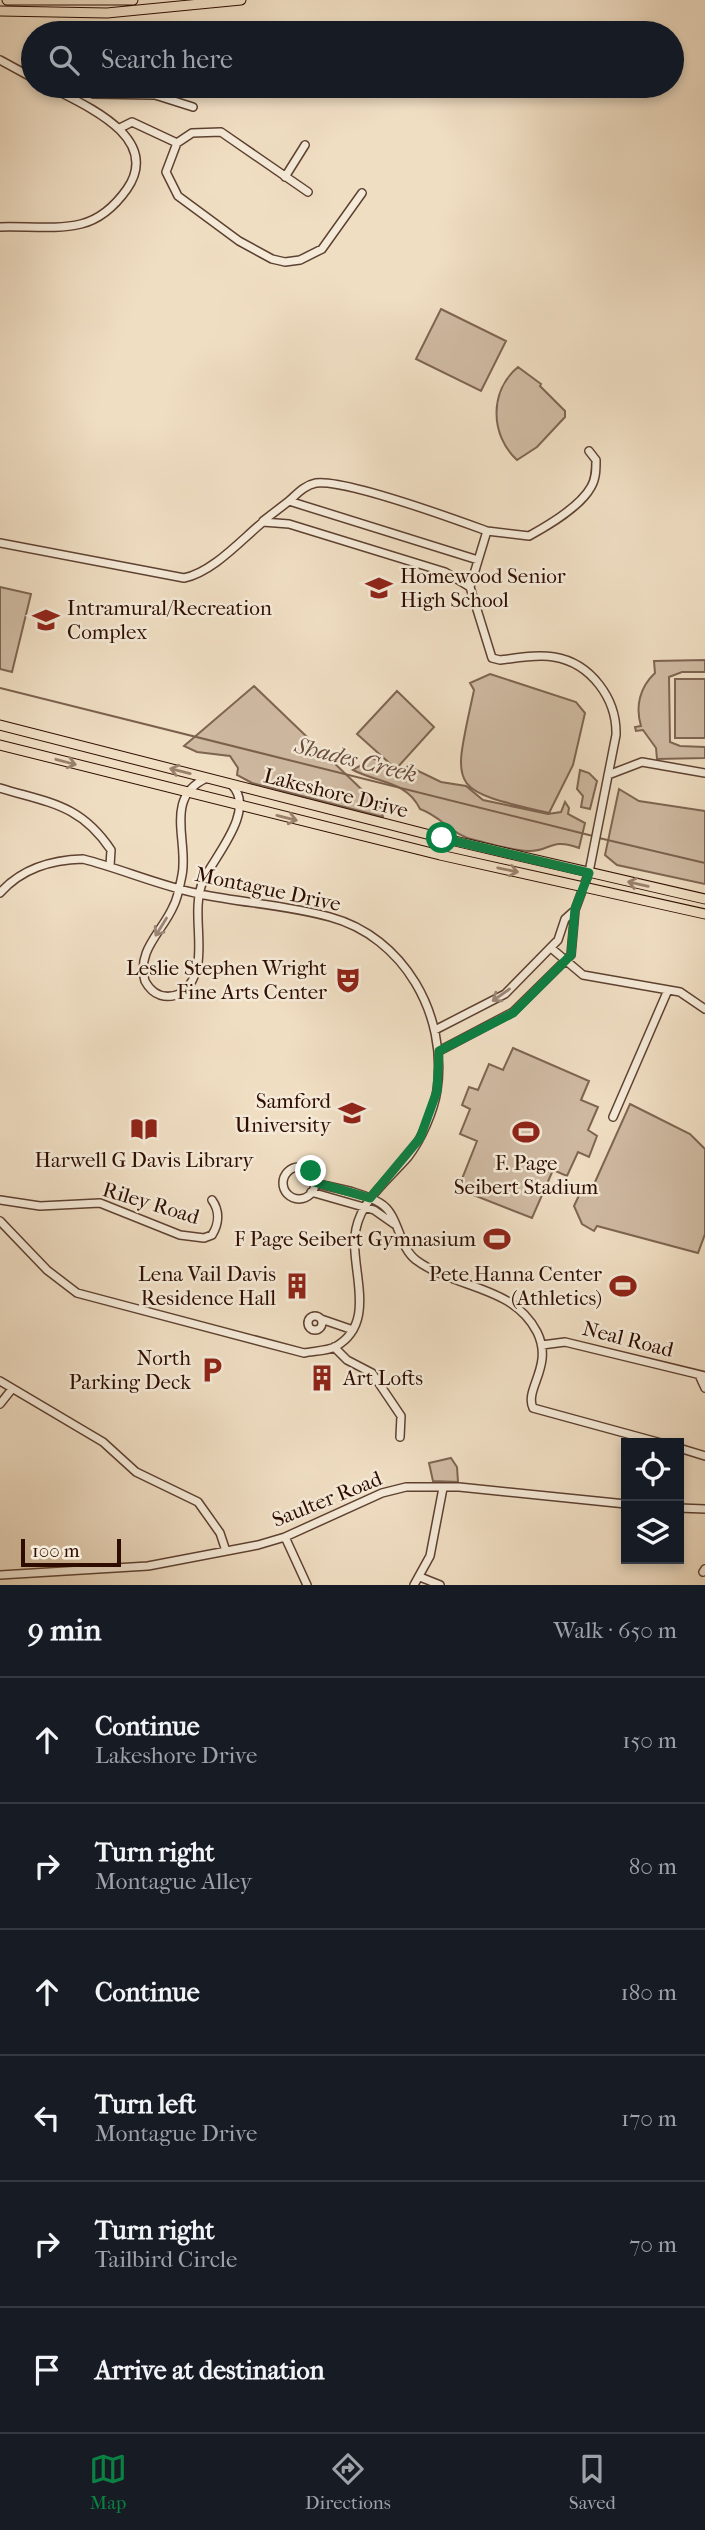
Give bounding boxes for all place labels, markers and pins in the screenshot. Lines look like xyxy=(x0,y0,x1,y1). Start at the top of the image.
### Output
place label: Homewood Senior High School xyxy=(400,564,566,612)
school or university icon: Homewood Senior High School xyxy=(364,573,394,603)
place label: Intramural/Recreation Complex xyxy=(67,596,272,644)
school or university icon: Intramural/Recreation Complex xyxy=(31,605,61,635)
place label: Leslie Stephen Wright Fine Arts Center xyxy=(126,956,328,1004)
theatre icon: Leslie Stephen Wright Fine Arts Center xyxy=(333,965,363,995)
place label: Samford University xyxy=(235,1089,332,1137)
school or university icon: Samford University xyxy=(337,1098,367,1128)
library icon: Harwell G Davis Library xyxy=(129,1114,159,1144)
sports icon: F. Page Seibert Stadium xyxy=(511,1117,541,1147)
place label: Harwell G Davis Library xyxy=(34,1148,254,1172)
place label: F. Page Seibert Stadium xyxy=(454,1151,599,1199)
sports icon: F Page Seibert Gymnasium xyxy=(482,1224,512,1254)
place label: F Page Seibert Gymnasium xyxy=(234,1227,477,1251)
place label: Lena Vail Davis Residence Hall xyxy=(138,1262,276,1310)
place label: Pete Hanna Center (Athletics) xyxy=(429,1262,602,1310)
building icon: Lena Vail Davis Residence Hall xyxy=(282,1271,312,1301)
sports icon: Pete Hanna Center (Athletics) xyxy=(608,1271,638,1301)
place label: North Parking Deck xyxy=(69,1346,191,1394)
parking icon: North Parking Deck xyxy=(197,1355,227,1385)
building icon: Art Lofts xyxy=(307,1363,337,1393)
place label: Art Lofts xyxy=(342,1366,423,1390)

